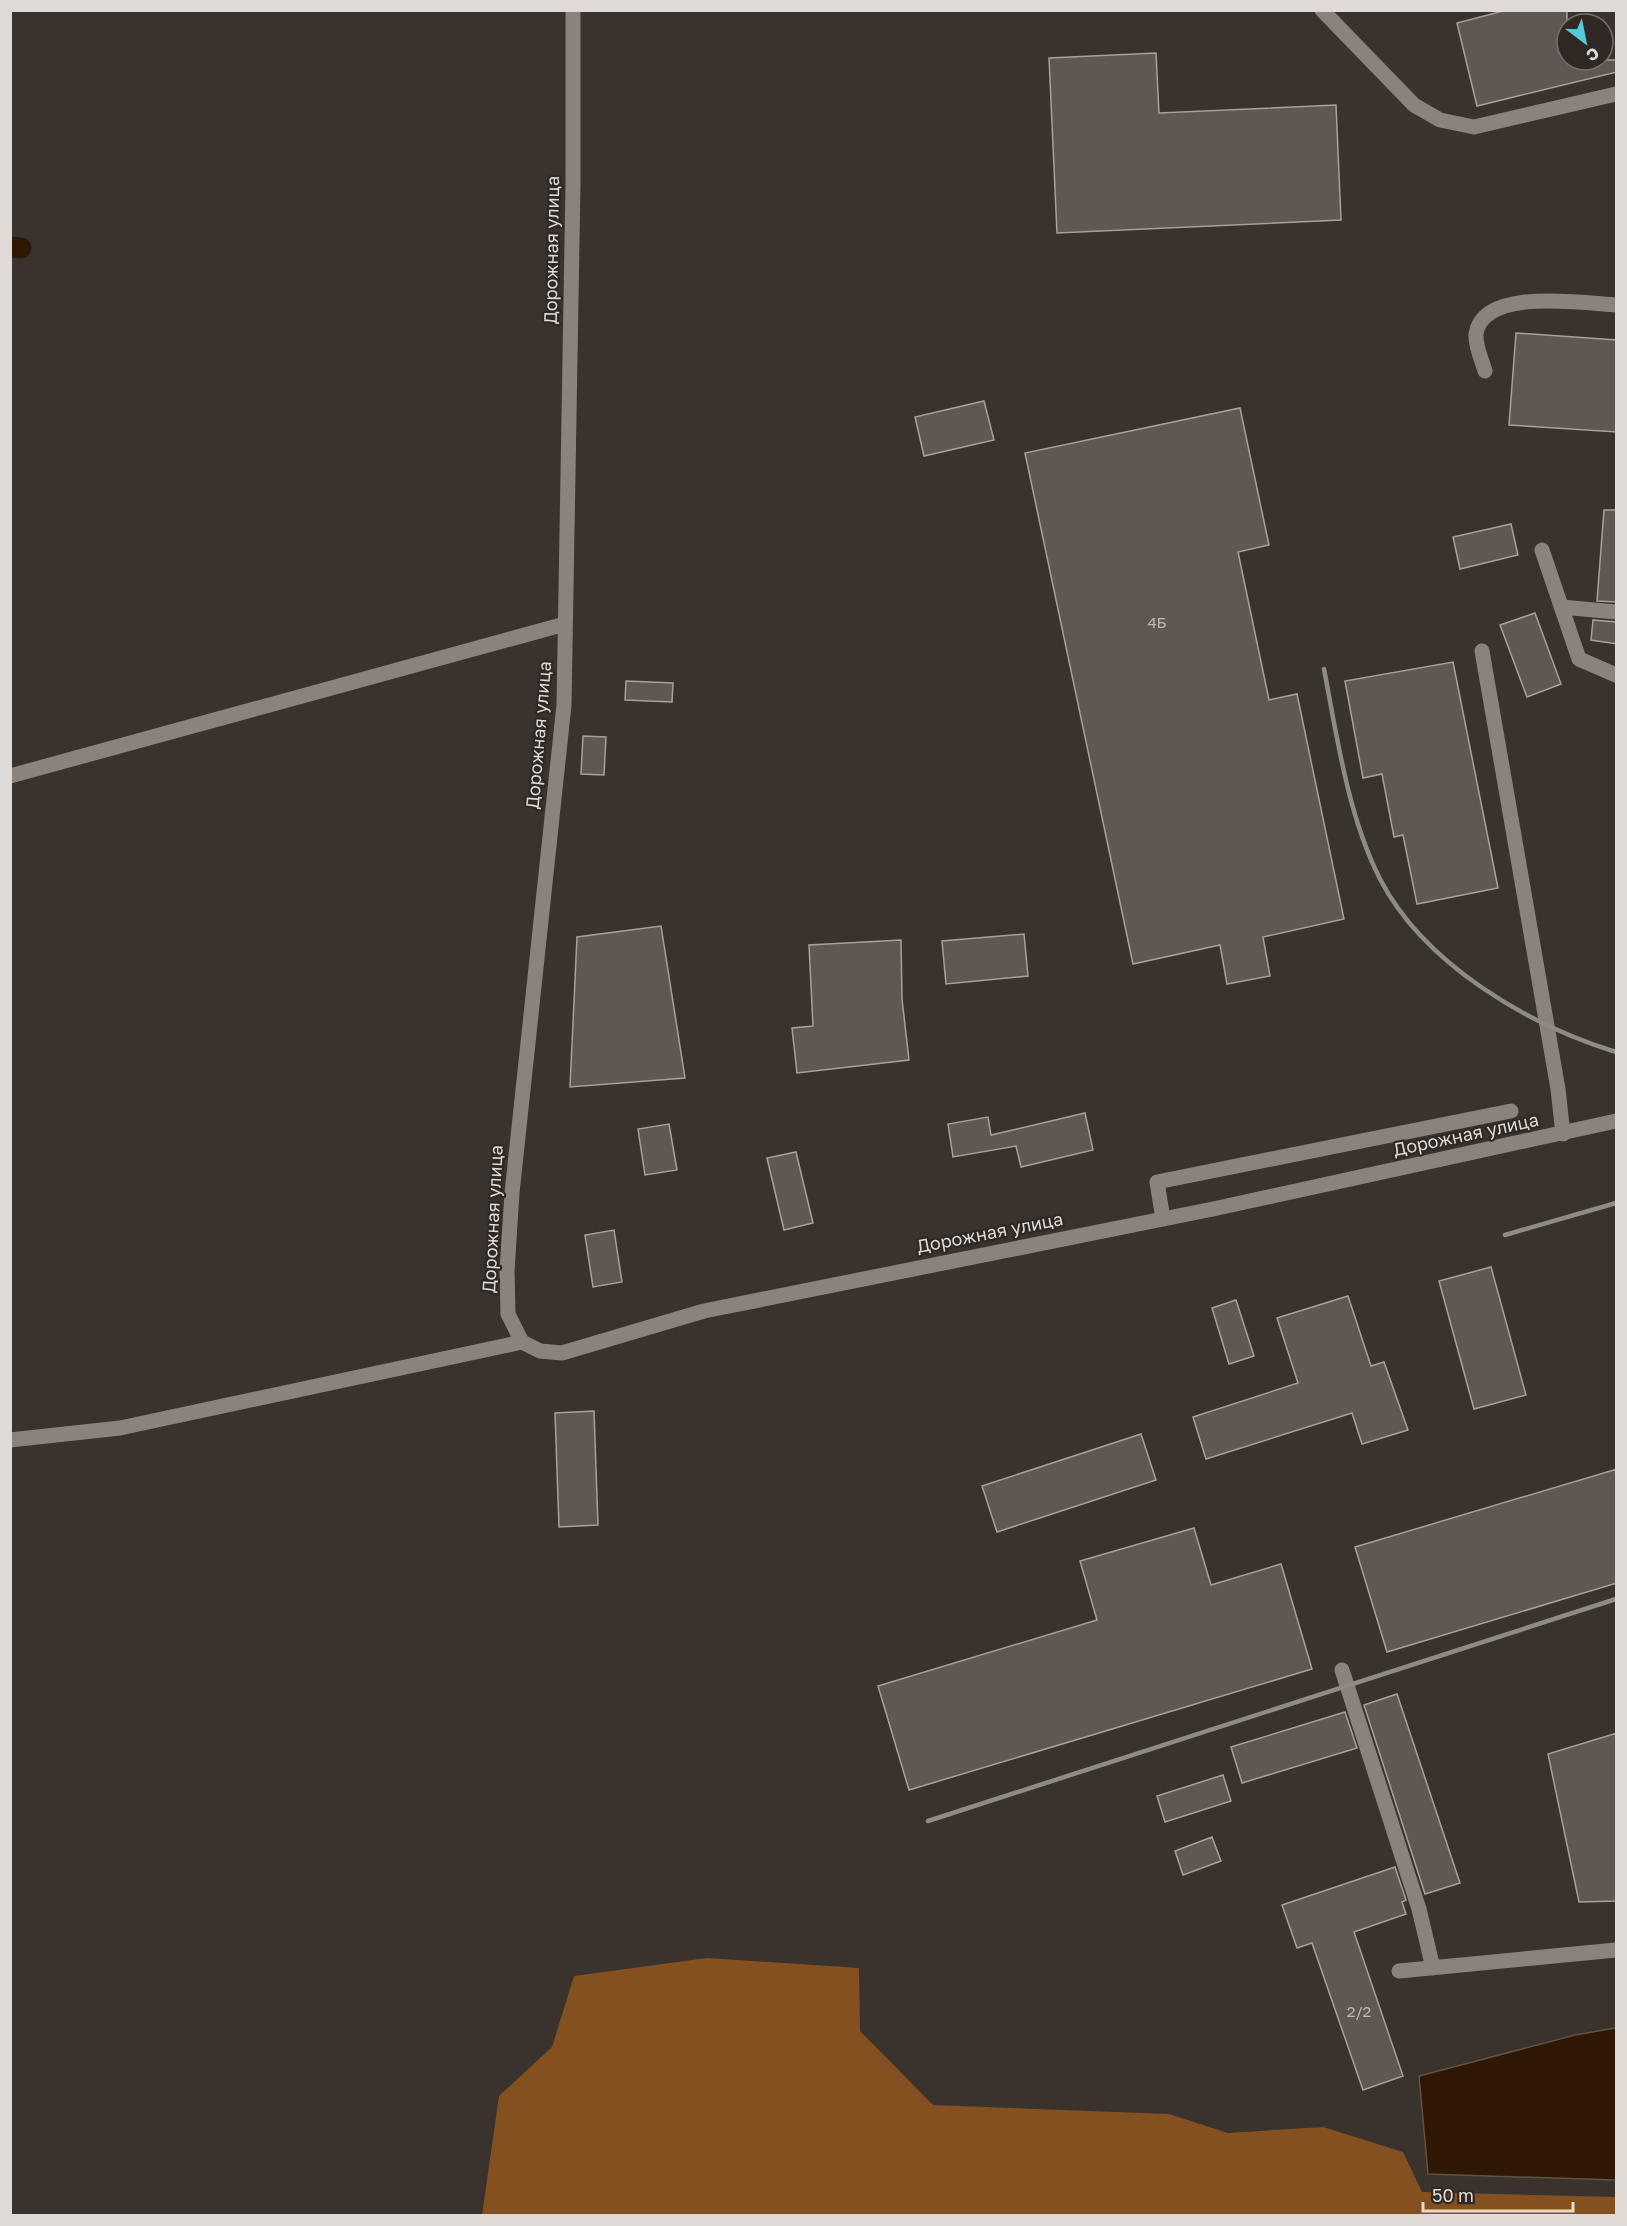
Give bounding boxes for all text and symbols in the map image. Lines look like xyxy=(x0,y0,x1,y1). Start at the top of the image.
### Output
north arrow xyxy=(1555,12,1615,72)
text: С xyxy=(1583,43,1603,66)
street label: Дорожная улица xyxy=(539,176,563,324)
house number: 4Б xyxy=(1147,613,1167,631)
street label: Дорожная улица xyxy=(521,660,555,810)
street label: Дорожная улица xyxy=(1391,1108,1541,1160)
street label: Дорожная улица xyxy=(477,1144,507,1294)
street label: Дорожная улица xyxy=(915,1207,1065,1257)
house number: 2/2 xyxy=(1347,2002,1371,2020)
scale bar xyxy=(1423,2175,1573,2213)
text: 50 m xyxy=(1432,2184,1474,2206)

